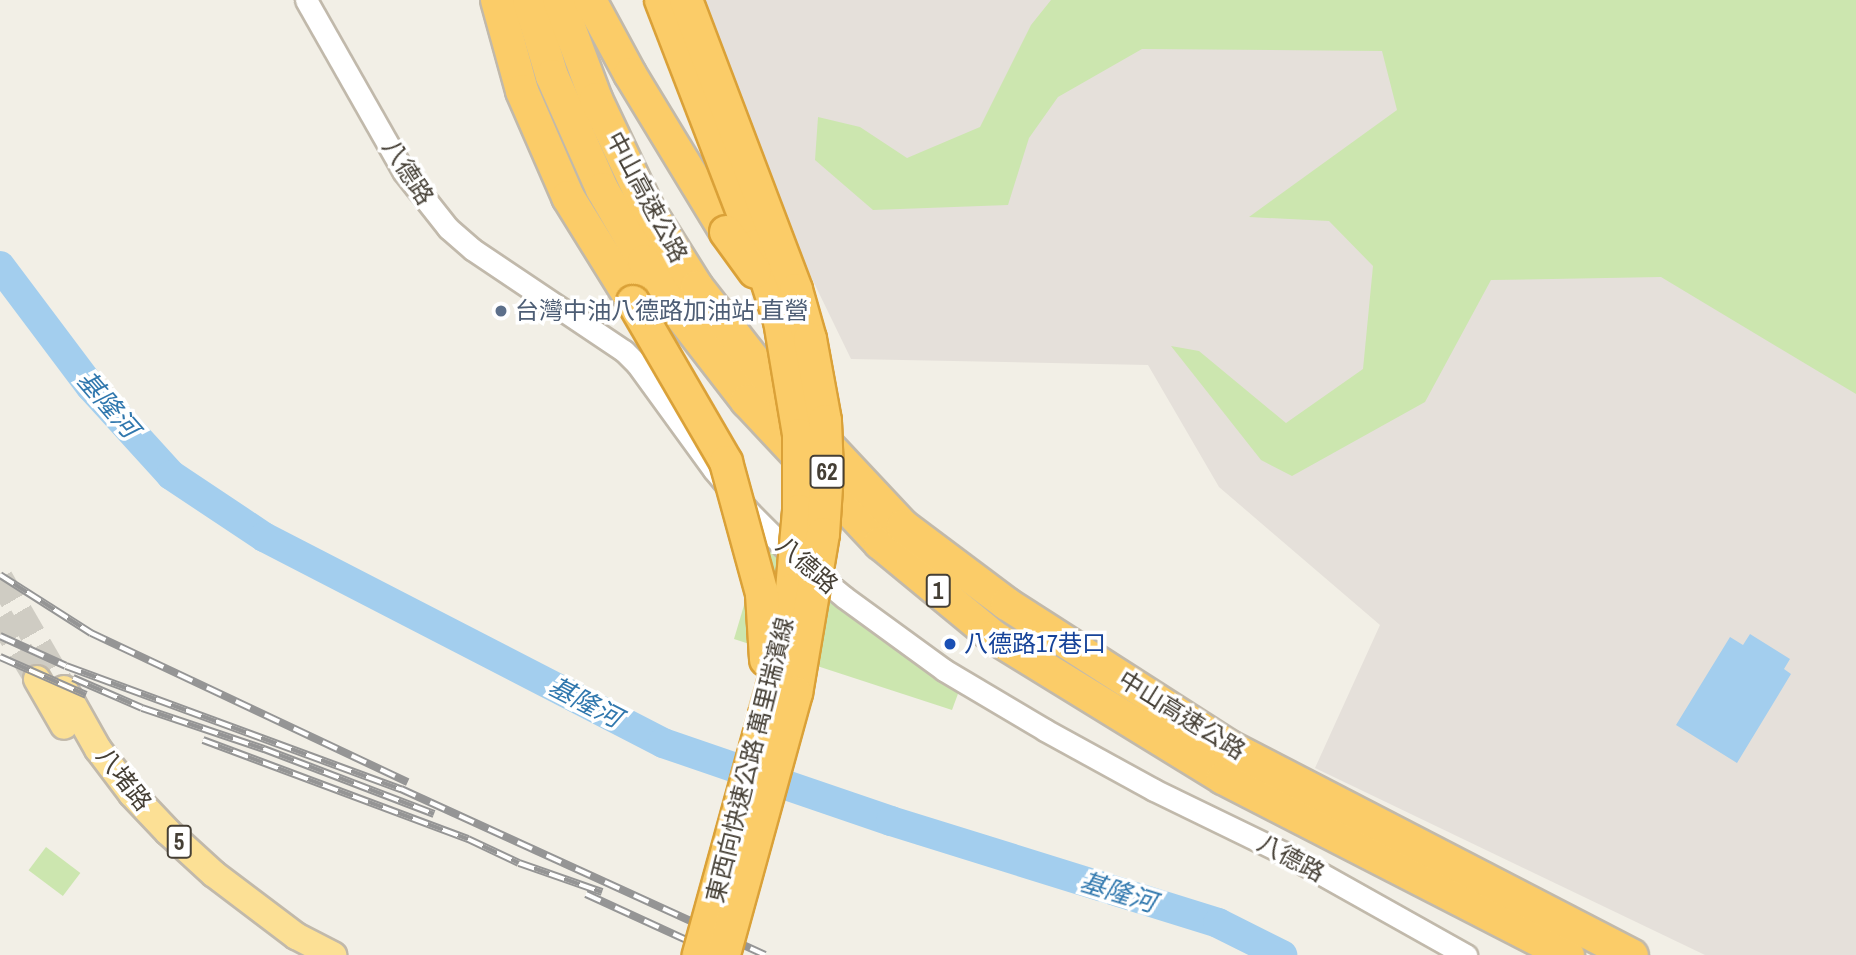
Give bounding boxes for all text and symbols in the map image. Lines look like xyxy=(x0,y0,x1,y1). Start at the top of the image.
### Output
street label: 中山高速公路 xyxy=(600,127,694,267)
street label: 八德路 xyxy=(376,134,440,210)
place label: 台灣中油八德路加油站 直營 xyxy=(515,297,808,325)
marker: 台灣中油八德路加油站 直營 xyxy=(493,303,509,319)
water label: 基隆河 xyxy=(71,364,145,444)
road number: 62 xyxy=(810,452,844,492)
street label: 八德路 xyxy=(770,531,844,599)
road number: 1 xyxy=(926,572,950,610)
street label: 東西向快速公路 萬里瑞濱線 xyxy=(701,614,799,906)
place label: 八德路17巷口 xyxy=(964,630,1106,658)
marker: 八德路17巷口 xyxy=(942,636,958,652)
street label: 中山高速公路 xyxy=(1113,665,1251,765)
water label: 基隆河 xyxy=(543,670,627,734)
street label: 八堵路 xyxy=(90,742,158,816)
road number: 5 xyxy=(167,822,191,862)
street label: 八德路 xyxy=(1252,828,1330,888)
water label: 基隆河 xyxy=(1076,866,1160,918)

